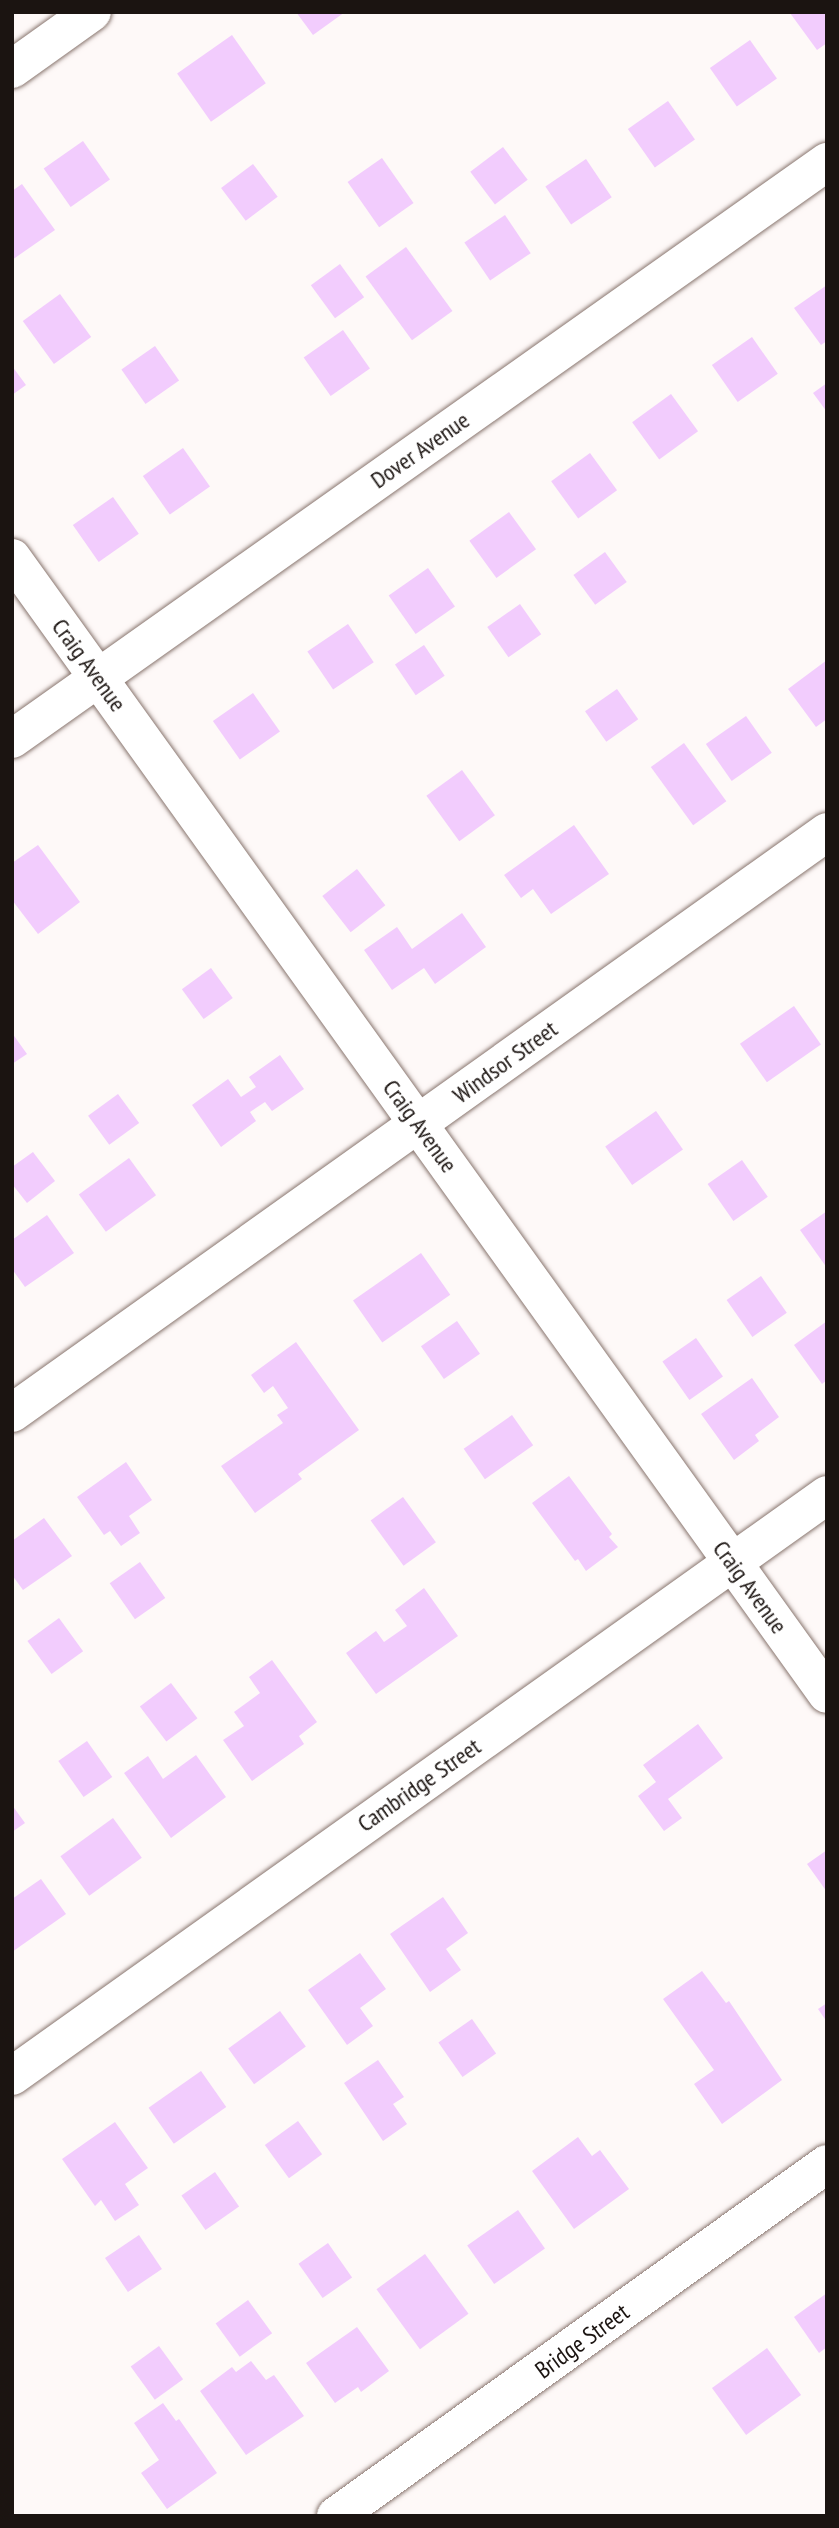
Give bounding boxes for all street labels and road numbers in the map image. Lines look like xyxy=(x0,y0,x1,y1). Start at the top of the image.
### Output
street label: Dover Avenue xyxy=(365,405,475,495)
street label: Craig Avenue xyxy=(46,613,132,717)
street label: Windsor Street xyxy=(447,1014,563,1110)
street label: Craig Avenue xyxy=(377,1074,463,1178)
street label: Craig Avenue xyxy=(707,1535,793,1639)
street label: Cambridge Street xyxy=(352,1732,486,1838)
street label: Bridge Street xyxy=(530,2297,634,2385)

